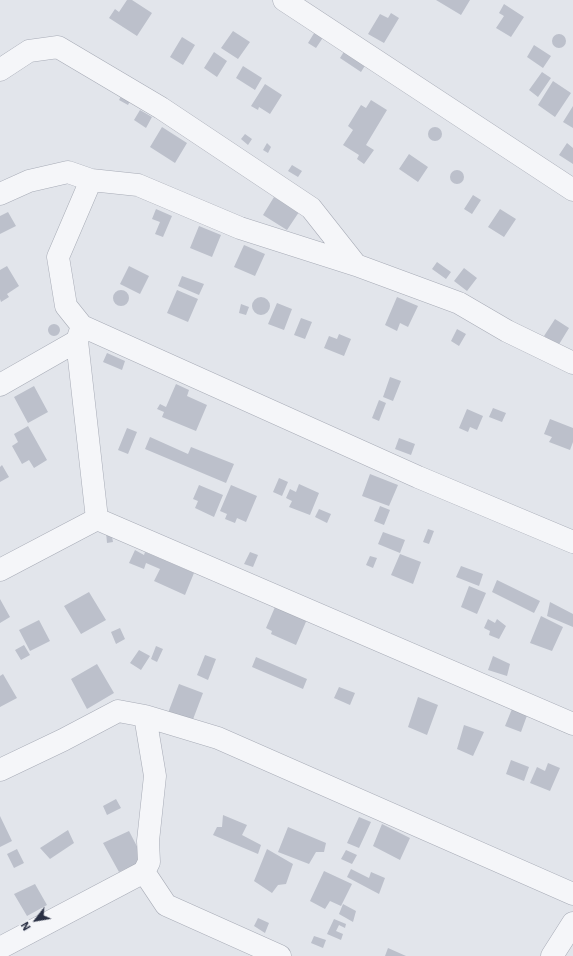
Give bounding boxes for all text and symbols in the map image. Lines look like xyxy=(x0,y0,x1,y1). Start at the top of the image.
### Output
north arrow xyxy=(16,900,56,940)
text: N xyxy=(18,919,34,933)

